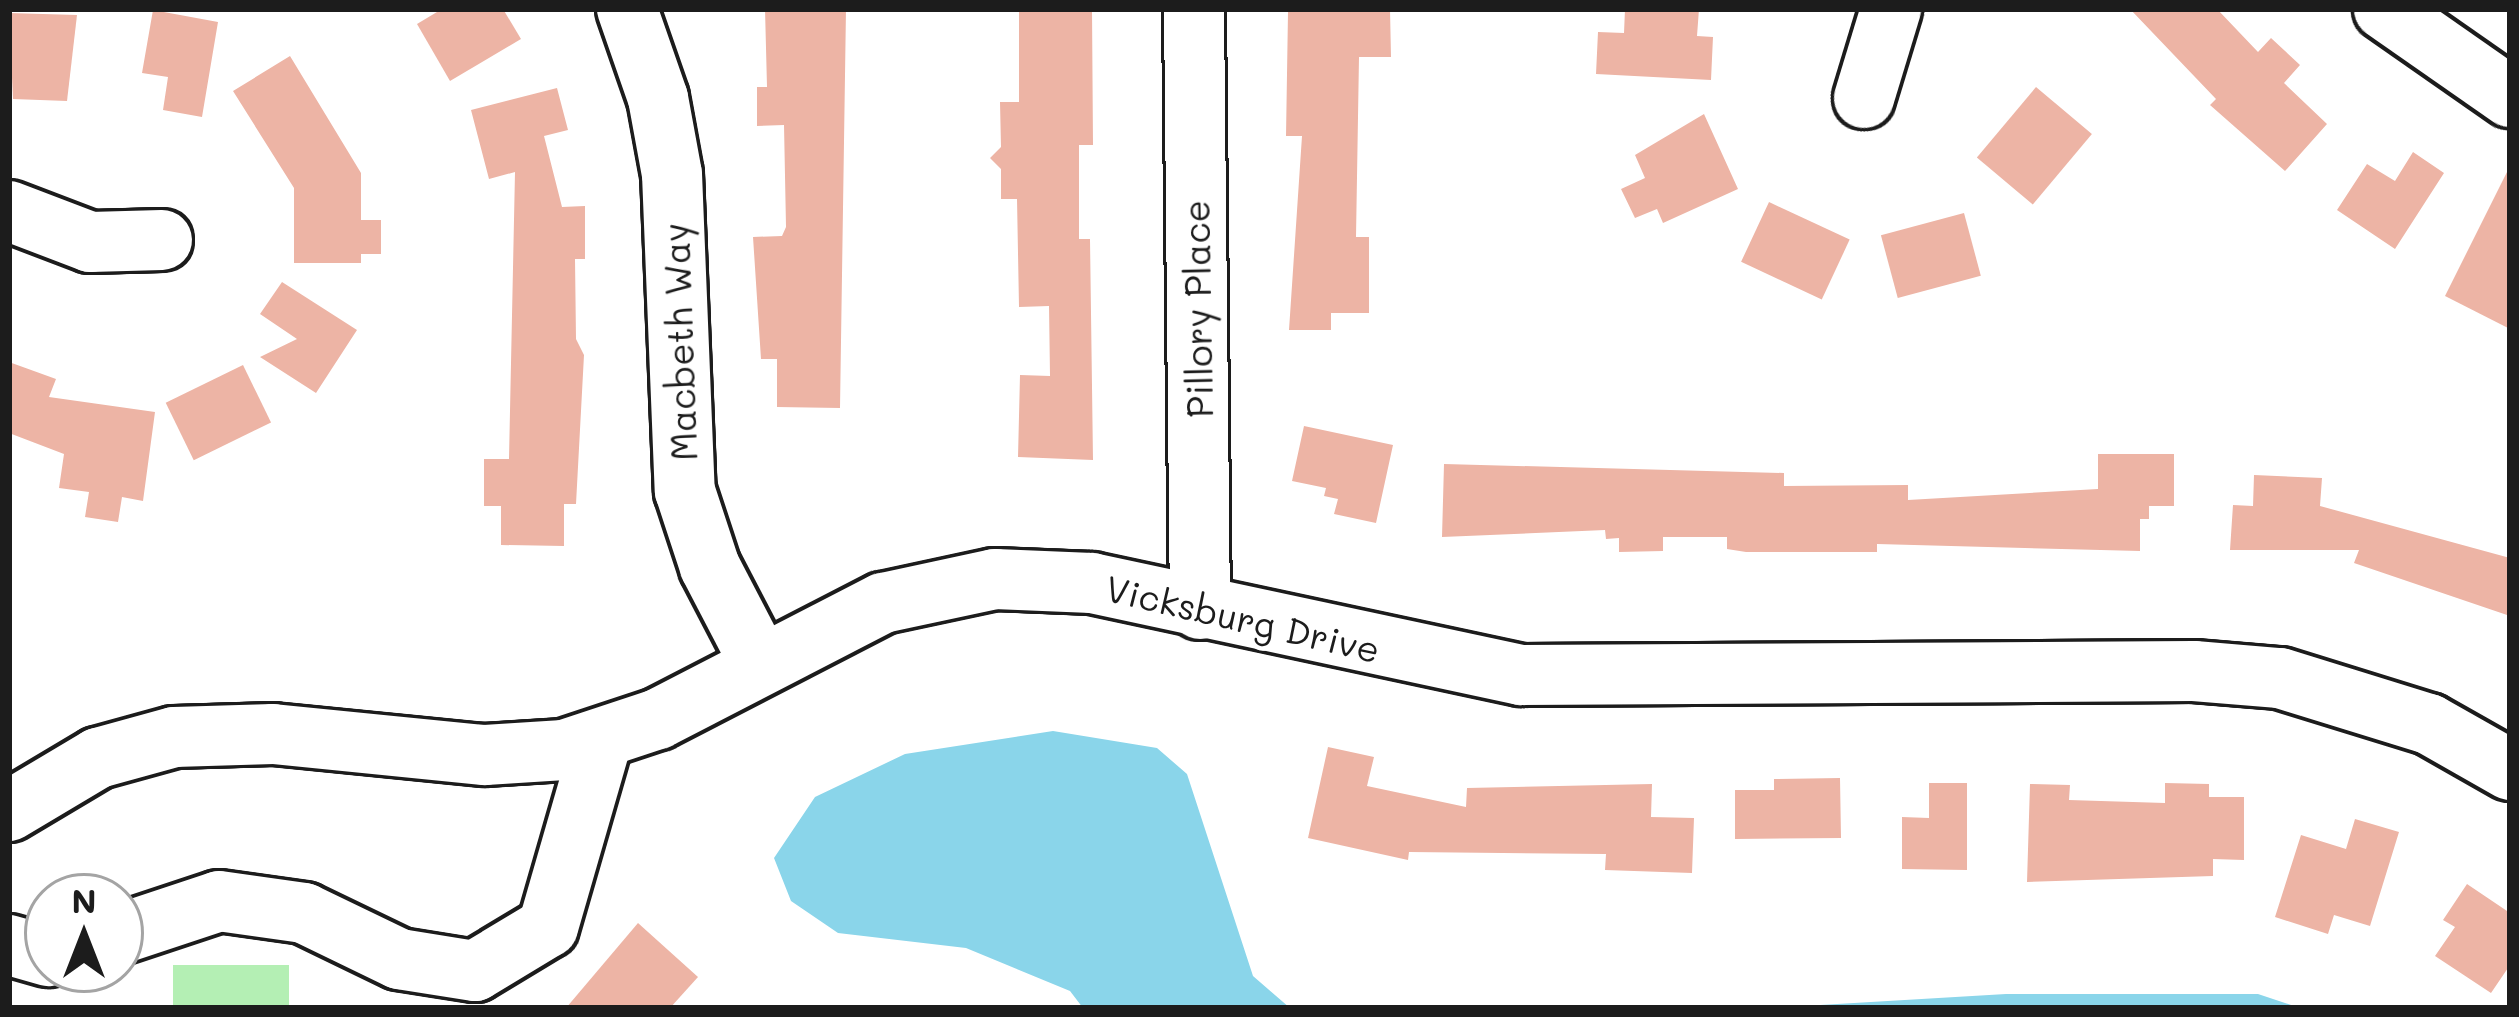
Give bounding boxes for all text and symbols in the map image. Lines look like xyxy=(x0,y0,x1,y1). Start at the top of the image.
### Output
street label: Pillory Place xyxy=(1174,200,1220,418)
street label: Macbeth Way xyxy=(653,222,705,462)
street label: Vicksburg Drive xyxy=(1102,565,1384,671)
north arrow xyxy=(24,873,144,993)
text: N xyxy=(71,878,97,921)

